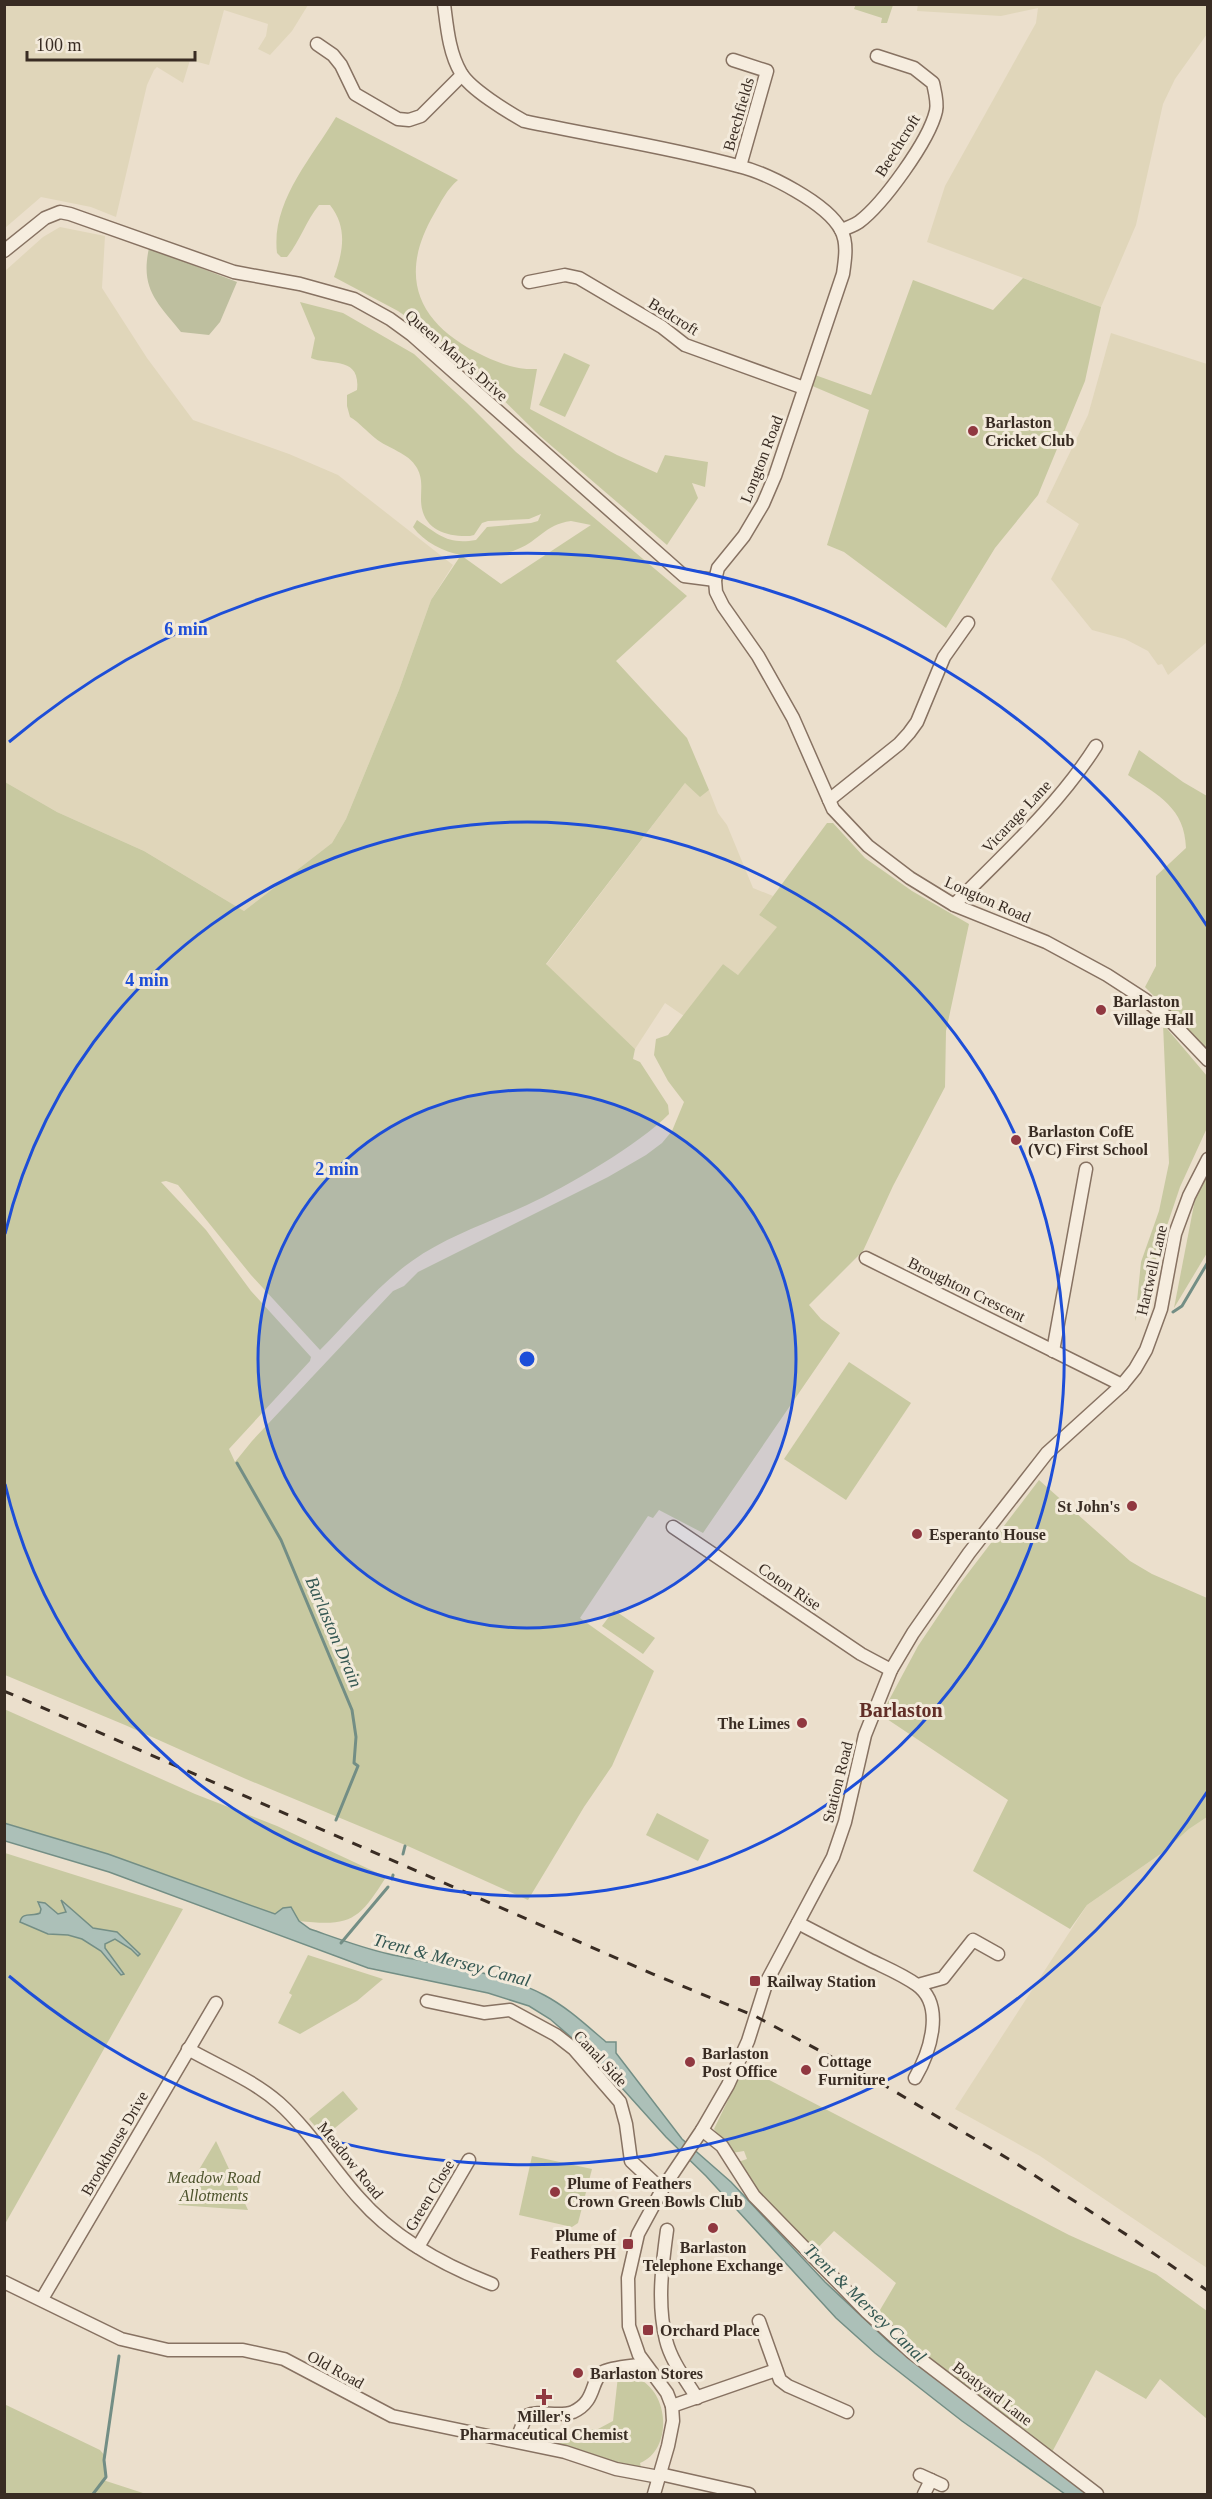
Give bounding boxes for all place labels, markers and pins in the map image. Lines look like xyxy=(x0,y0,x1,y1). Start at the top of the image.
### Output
place label: Barlaston Cricket Club xyxy=(985,414,1074,449)
marker: Barlaston Cricket Club xyxy=(966,424,980,438)
place label: Barlaston Village Hall xyxy=(1113,993,1194,1029)
marker: Barlaston Village Hall xyxy=(1094,1003,1108,1017)
place label: Barlaston CofE (VC) First School xyxy=(1028,1123,1149,1159)
marker: Barlaston CofE (VC) First School xyxy=(1009,1133,1023,1147)
centre of rings xyxy=(517,1349,537,1369)
place label: St John's xyxy=(1057,1498,1120,1515)
marker: St John's xyxy=(1125,1499,1139,1513)
place label: Esperanto House xyxy=(929,1526,1046,1544)
marker: Esperanto House xyxy=(910,1527,924,1541)
place label: The Limes xyxy=(718,1715,790,1732)
marker: The Limes xyxy=(795,1716,809,1730)
place label: Railway Station xyxy=(767,1973,876,1991)
marker: Railway Station xyxy=(748,1974,762,1988)
place label: Barlaston Post Office xyxy=(702,2045,777,2080)
place label: Cottage Furniture xyxy=(818,2053,885,2088)
marker: Barlaston Post Office xyxy=(683,2055,697,2069)
marker: Cottage Furniture xyxy=(799,2063,813,2077)
place label: Plume of Feathers Crown Green Bowls Club xyxy=(567,2175,743,2210)
marker: Plume of Feathers Crown Green Bowls Club xyxy=(548,2185,562,2199)
marker: Barlaston Telephone Exchange xyxy=(706,2221,720,2235)
place label: Plume of Feathers PH xyxy=(530,2227,617,2262)
marker: Plume of Feathers PH xyxy=(621,2237,635,2251)
place label: Barlaston Telephone Exchange xyxy=(643,2239,783,2275)
place label: Orchard Place xyxy=(660,2322,760,2339)
marker: Orchard Place xyxy=(641,2323,655,2337)
place label: Barlaston Stores xyxy=(590,2365,703,2382)
marker: Barlaston Stores xyxy=(571,2366,585,2380)
marker: Miller's Pharmaceutical Chemist xyxy=(537,2390,551,2404)
place label: Miller's Pharmaceutical Chemist xyxy=(460,2408,629,2443)

